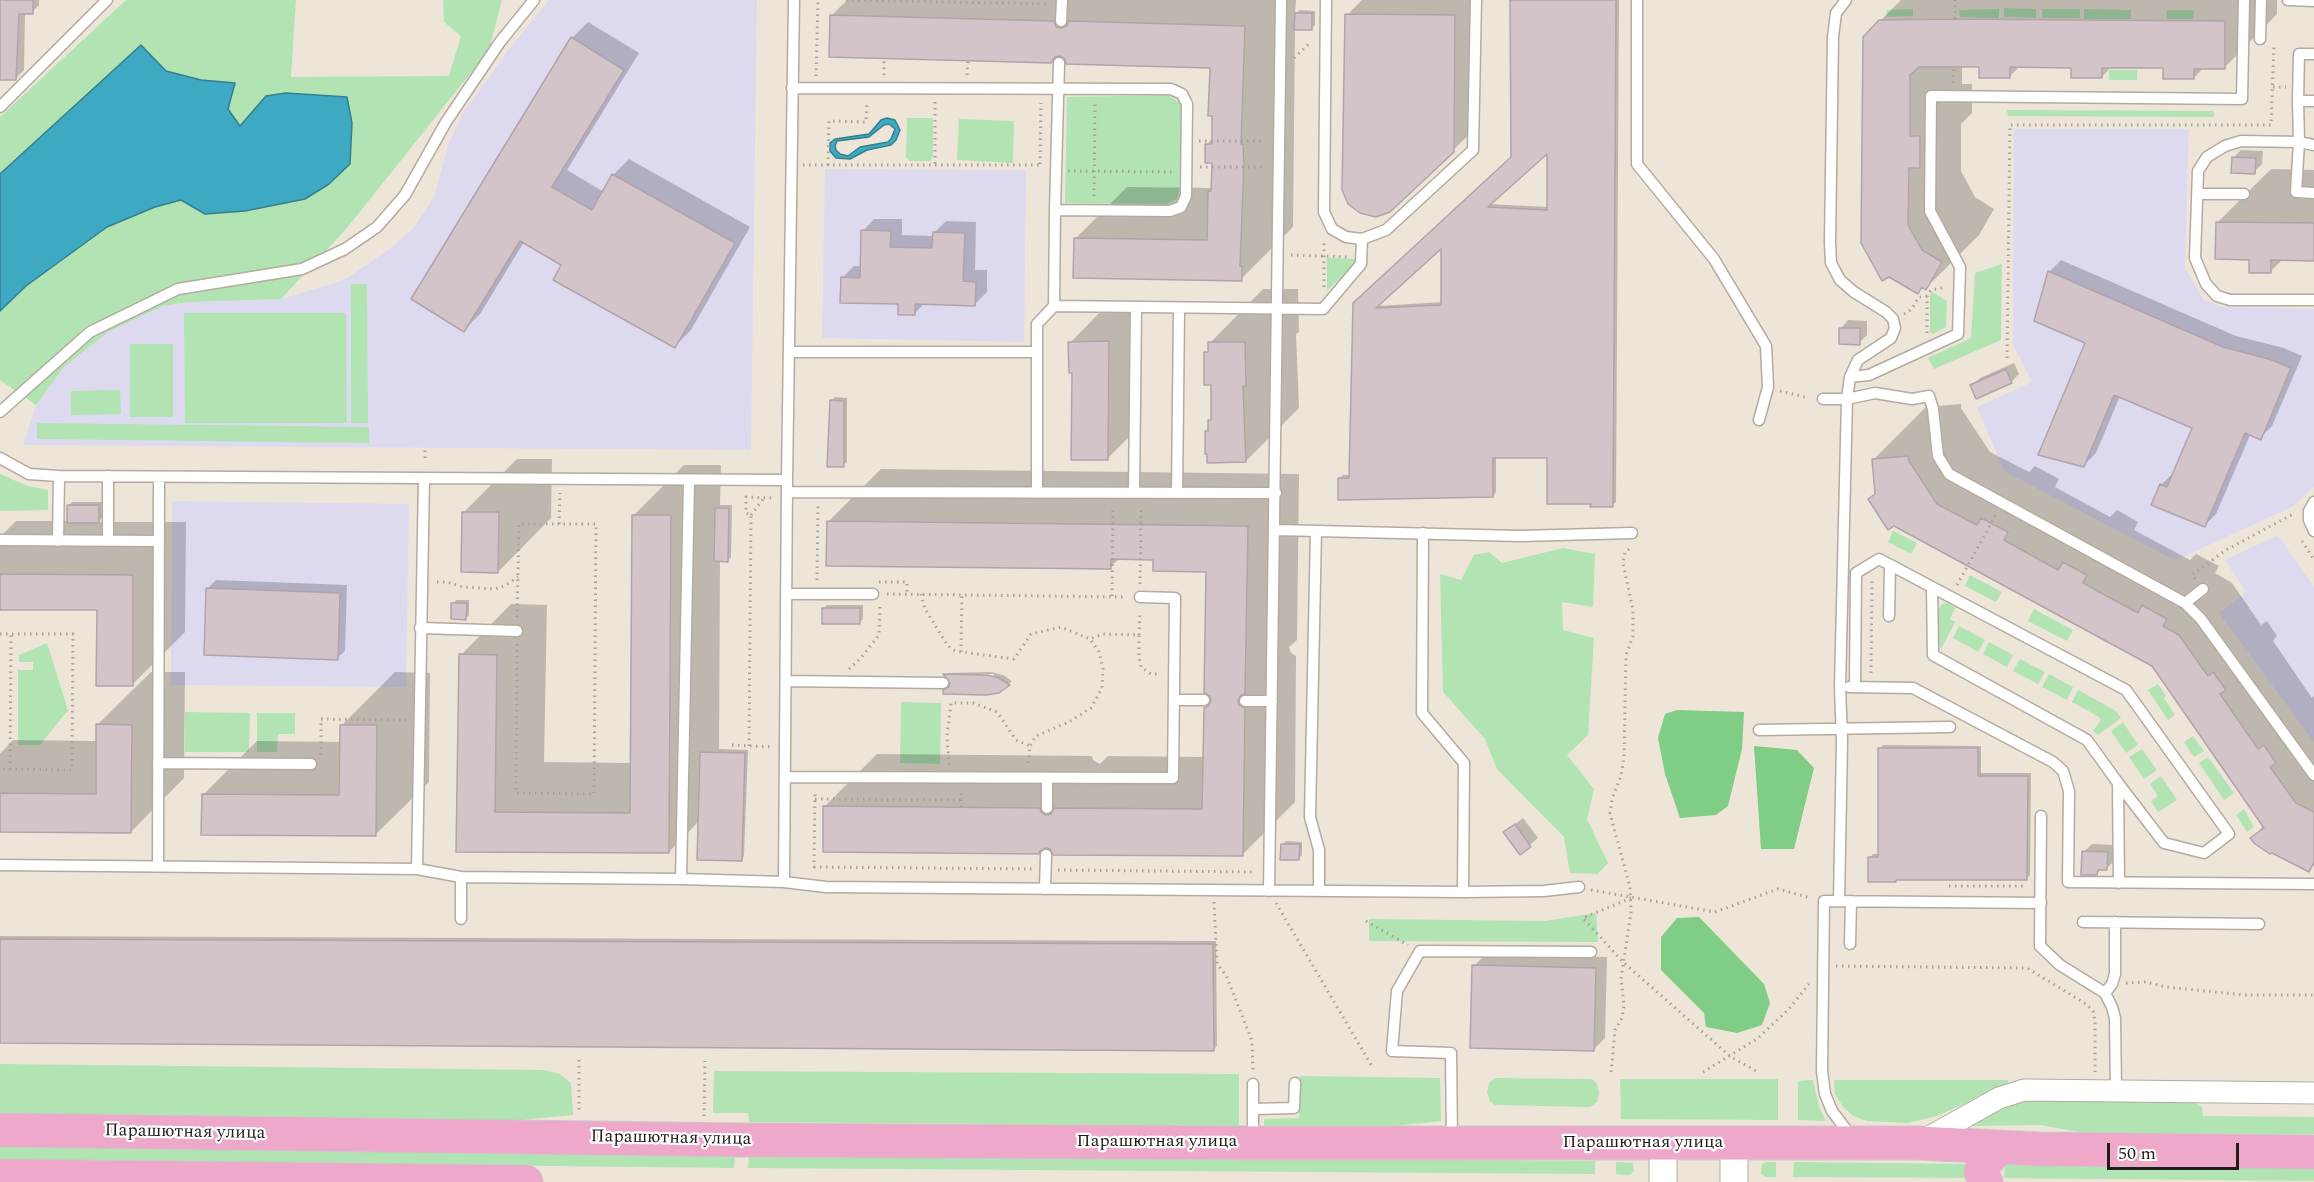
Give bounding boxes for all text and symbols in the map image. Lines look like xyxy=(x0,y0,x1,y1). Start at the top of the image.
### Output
street label: Парашютная улица xyxy=(104,1121,266,1145)
street label: Парашютная улица xyxy=(590,1127,752,1151)
street label: Парашютная улица xyxy=(1077,1131,1237,1153)
scale bar xyxy=(2110,1131,2242,1169)
street label: Парашютная улица xyxy=(1563,1132,1723,1154)
text: 50 m xyxy=(2118,1140,2156,1167)

